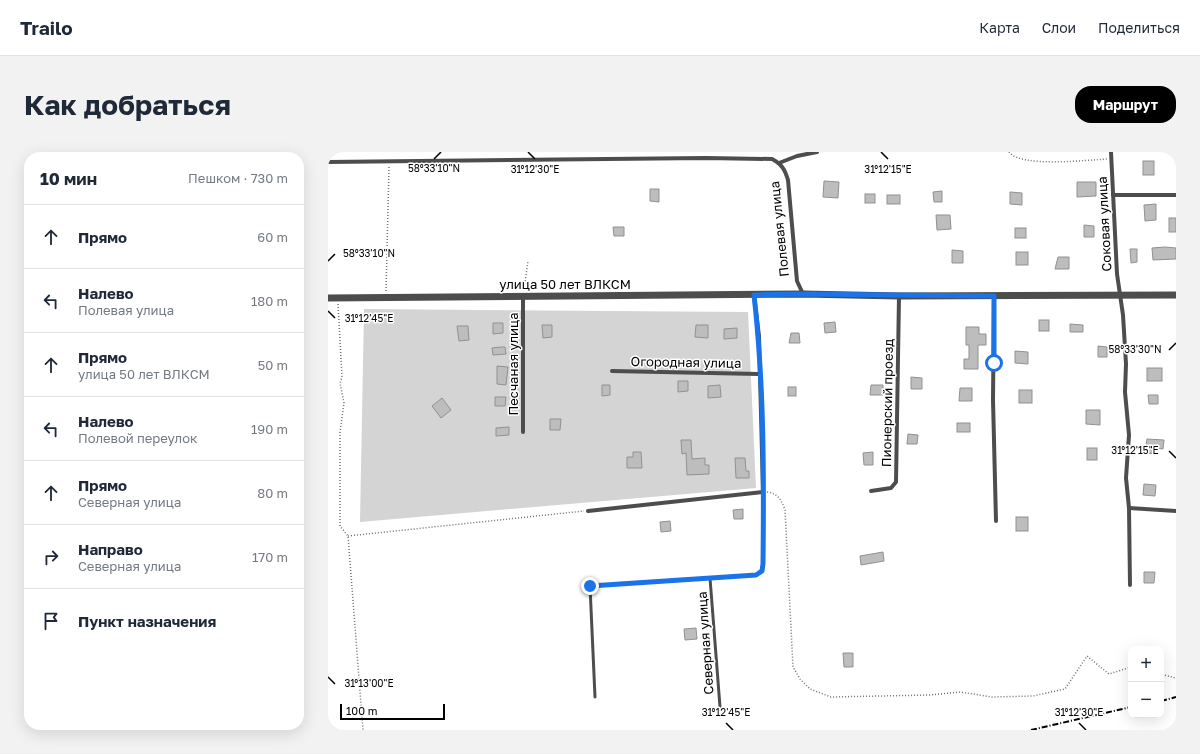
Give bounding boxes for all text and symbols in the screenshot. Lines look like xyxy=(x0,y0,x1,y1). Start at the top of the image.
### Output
text: Trailo xyxy=(20,16,73,39)
text: Карта xyxy=(979,19,1020,36)
text: Слои xyxy=(1042,19,1076,36)
text: Поделиться xyxy=(1098,19,1180,36)
button: Маршрут xyxy=(1075,86,1176,123)
text: Как добраться xyxy=(24,88,231,121)
text: 58°33'10"N xyxy=(408,162,460,174)
text: 31°12'30"E xyxy=(511,163,559,175)
text: 31°12'15"E xyxy=(864,163,912,175)
text: 10 мин xyxy=(40,168,97,189)
text: Пешком · 730 m xyxy=(188,170,288,186)
street label: Соковая улица xyxy=(1094,176,1114,272)
street label: Полевая улица xyxy=(766,180,792,278)
icon: ahead xyxy=(40,226,62,248)
text: Прямо xyxy=(78,228,127,246)
text: 60 m xyxy=(257,229,288,245)
text: 58°33'10"N xyxy=(343,247,395,259)
street label: улица 50 лет ВЛКСМ xyxy=(499,276,631,292)
text: Налево xyxy=(78,284,134,302)
icon: left xyxy=(40,290,62,312)
text: 180 m xyxy=(251,293,288,309)
text: Полевая улица xyxy=(78,302,174,318)
text: 31°12'45"E xyxy=(345,312,393,324)
street label: Песчаная улица xyxy=(505,313,521,415)
street label: Пионерский проезд xyxy=(878,339,896,467)
text: 58°33'30"N xyxy=(1108,343,1162,355)
text: Прямо xyxy=(78,348,127,366)
street label: Огородная улица xyxy=(630,353,742,371)
icon: ahead xyxy=(40,354,62,376)
route start xyxy=(985,354,1003,372)
text: 50 m xyxy=(258,357,288,373)
text: улица 50 лет ВЛКСМ xyxy=(78,366,210,382)
text: Налево xyxy=(78,412,134,430)
icon: left xyxy=(40,418,62,440)
text: 190 m xyxy=(251,421,288,437)
text: Полевой переулок xyxy=(78,430,197,446)
text: 31°12'15"E xyxy=(1111,444,1159,456)
text: Прямо xyxy=(78,476,127,494)
icon: ahead xyxy=(40,482,62,504)
text: 80 m xyxy=(257,485,288,501)
text: Северная улица xyxy=(78,494,181,510)
text: Направо xyxy=(78,540,143,558)
icon: right xyxy=(40,546,62,568)
text: 170 m xyxy=(252,549,288,565)
text: Северная улица xyxy=(78,558,181,574)
route end xyxy=(581,577,599,595)
street label: Северная улица xyxy=(693,591,717,695)
icon: arrive xyxy=(40,610,62,632)
text: Пункт назначения xyxy=(78,612,216,630)
map controls xyxy=(1128,646,1164,718)
button: + xyxy=(1128,646,1164,682)
text: 31°13'00"E xyxy=(344,677,394,689)
button: − xyxy=(1128,682,1164,718)
scale bar xyxy=(340,702,445,721)
text: 100 m xyxy=(346,704,377,717)
text: 31°12'45"E xyxy=(702,706,750,718)
text: 31°12'30"E xyxy=(1055,706,1103,718)

